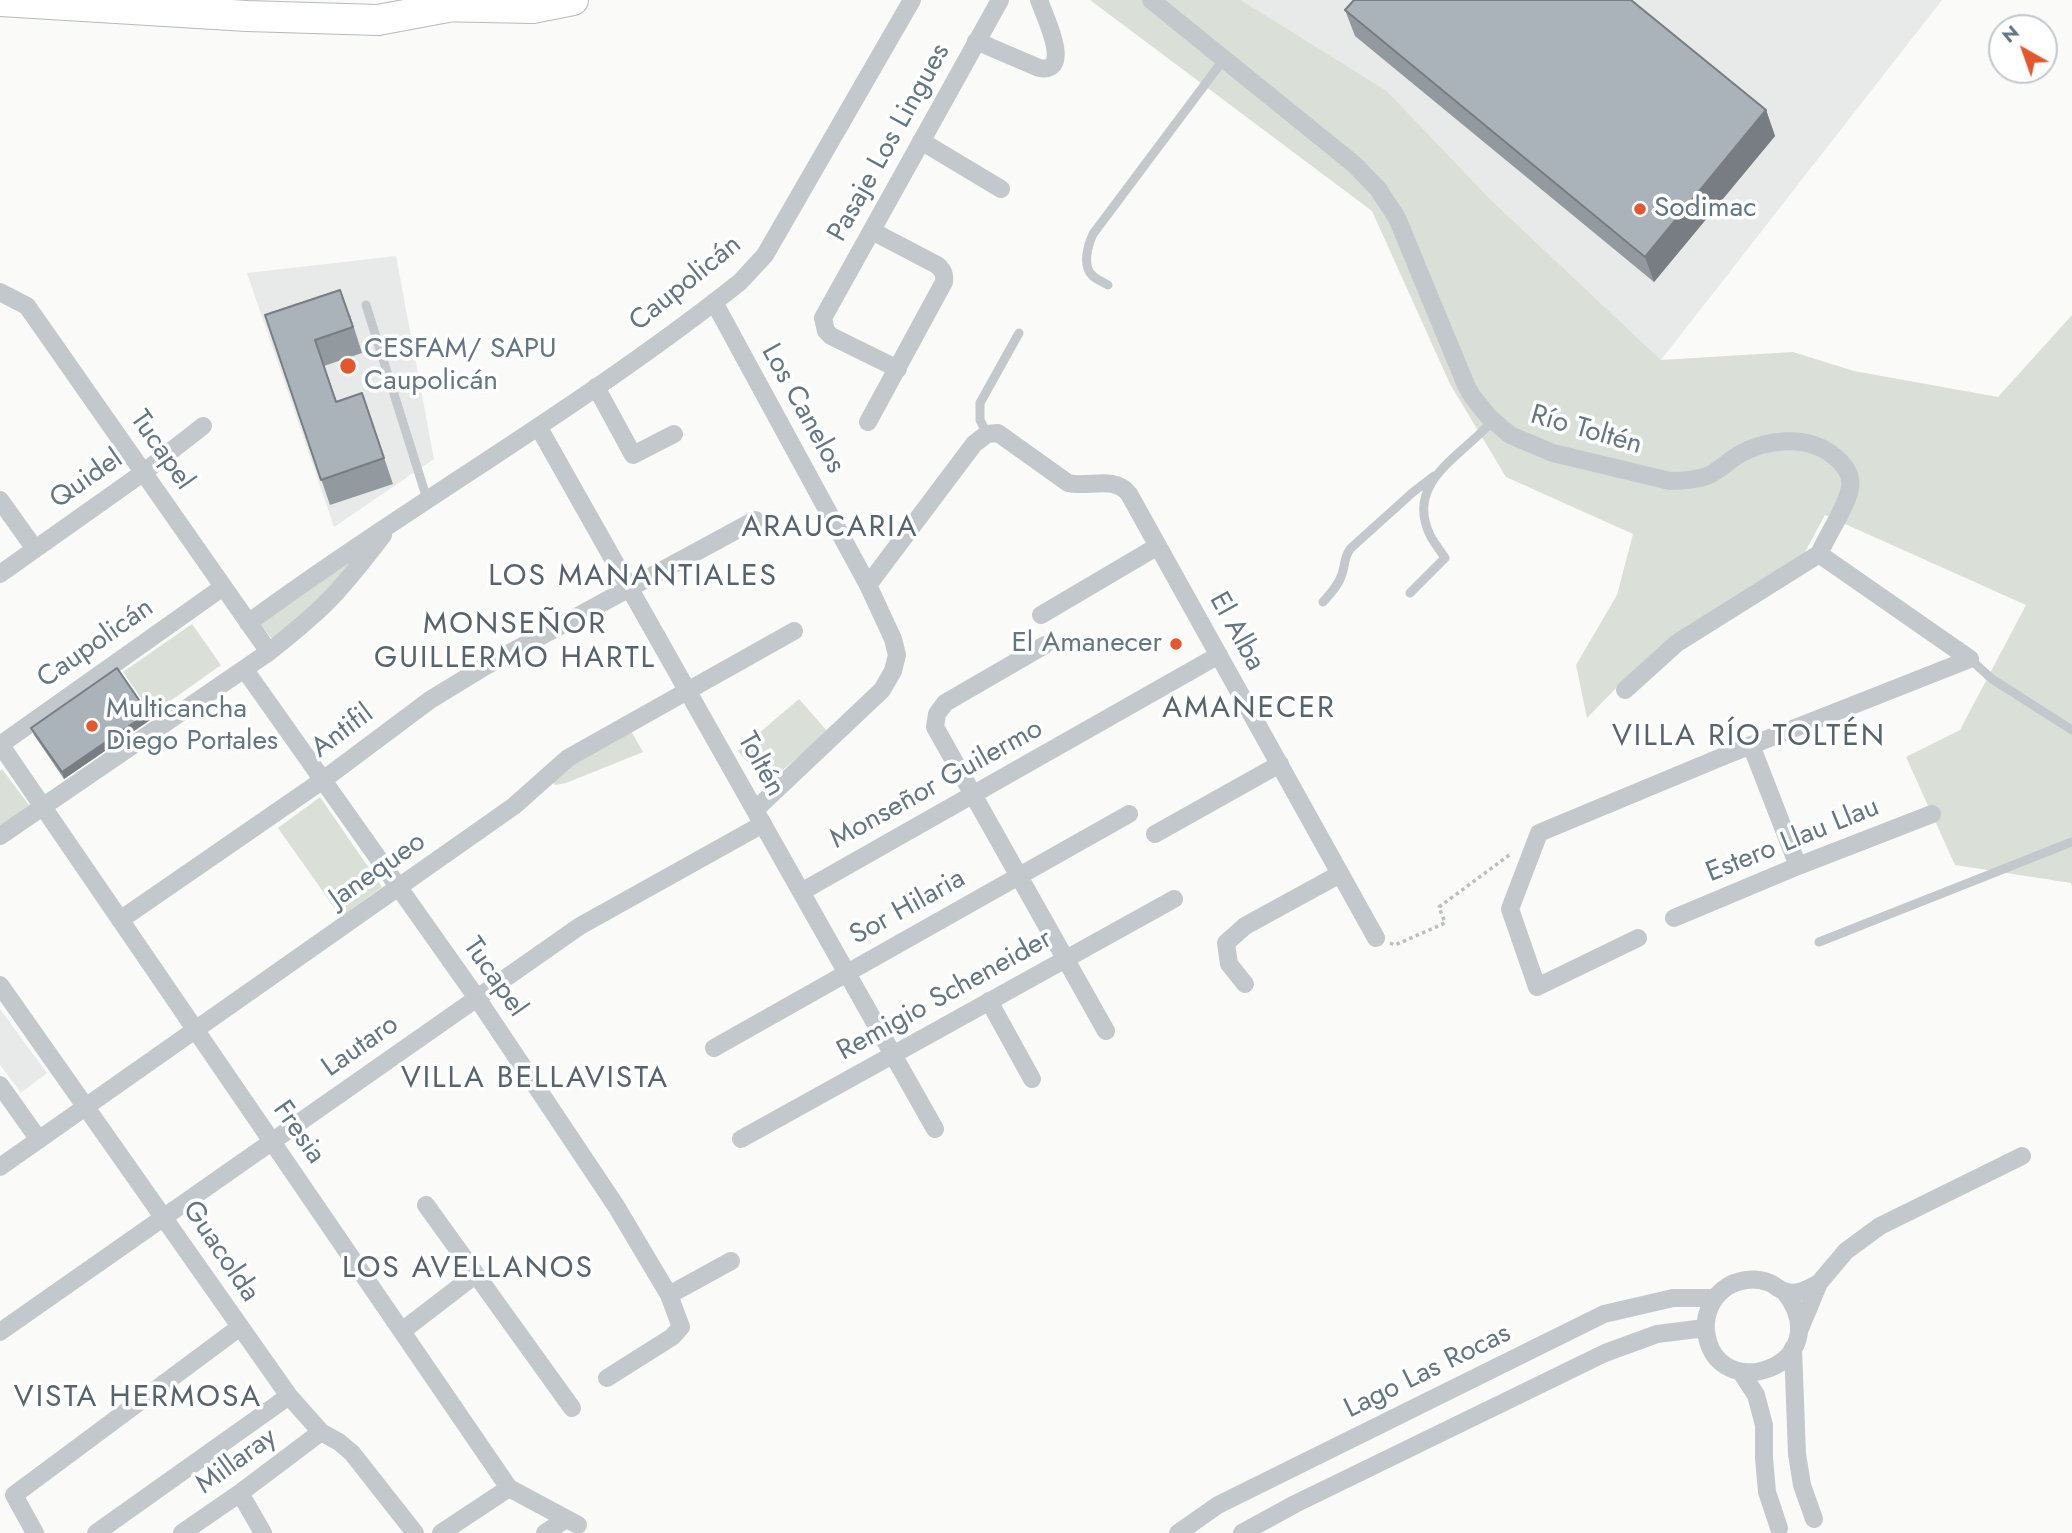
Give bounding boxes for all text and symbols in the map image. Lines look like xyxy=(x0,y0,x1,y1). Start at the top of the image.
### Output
north arrow xyxy=(1988,14,2058,84)
text: N xyxy=(1996,19,2025,49)
street label: Pasaje Los Lingues xyxy=(822,38,958,248)
place label: Sodimac xyxy=(1654,192,1757,226)
marker: Sodimac xyxy=(1632,201,1648,217)
street label: Caupolicán xyxy=(623,229,749,339)
place label: CESFAM/ SAPU Caupolicán xyxy=(364,333,557,399)
street label: Los Canelos xyxy=(753,339,851,479)
marker: CESFAM/ SAPU Caupolicán xyxy=(338,356,358,376)
street label: Río Toltén xyxy=(1526,399,1646,463)
street label: Tucapel xyxy=(122,405,200,497)
street label: Quidel xyxy=(44,443,130,517)
district label: ARAUCARIA xyxy=(743,511,917,547)
district label: LOS MANANTIALES xyxy=(490,560,776,596)
street label: El Alba xyxy=(1201,587,1271,677)
street label: Caupolicán xyxy=(31,592,161,696)
district label: MONSEÑOR GUILLERMO HARTL xyxy=(376,608,654,678)
place label: El Amanecer xyxy=(1011,627,1162,661)
marker: El Amanecer xyxy=(1168,636,1184,652)
district label: AMANECER xyxy=(1163,692,1335,728)
place label: Multicancha Diego Portales xyxy=(106,693,278,759)
street label: Antifil xyxy=(305,698,381,766)
street label: Monseñor Guilermo xyxy=(825,713,1049,857)
marker: Multicancha Diego Portales xyxy=(84,718,100,734)
district label: VILLA RÍO TOLTÉN xyxy=(1614,720,1884,756)
street label: Toltén xyxy=(729,727,791,803)
street label: Estero Llau Llau xyxy=(1702,791,1884,891)
street label: Janequeo xyxy=(323,826,433,916)
street label: Sor Hilaria xyxy=(845,863,971,953)
street label: Remigio Scheneider xyxy=(832,923,1058,1069)
street label: Tucapel xyxy=(455,932,533,1024)
street label: Lautaro xyxy=(316,1009,406,1085)
district label: VILLA BELLAVISTA xyxy=(403,1062,667,1098)
street label: Fresia xyxy=(264,1095,332,1171)
street label: Guacolda xyxy=(174,1195,266,1309)
district label: LOS AVELLANOS xyxy=(344,1252,592,1288)
street label: Lago Las Rocas xyxy=(1339,1317,1517,1427)
district label: VISTA HERMOSA xyxy=(15,1381,261,1417)
street label: Millaray xyxy=(190,1421,284,1503)

